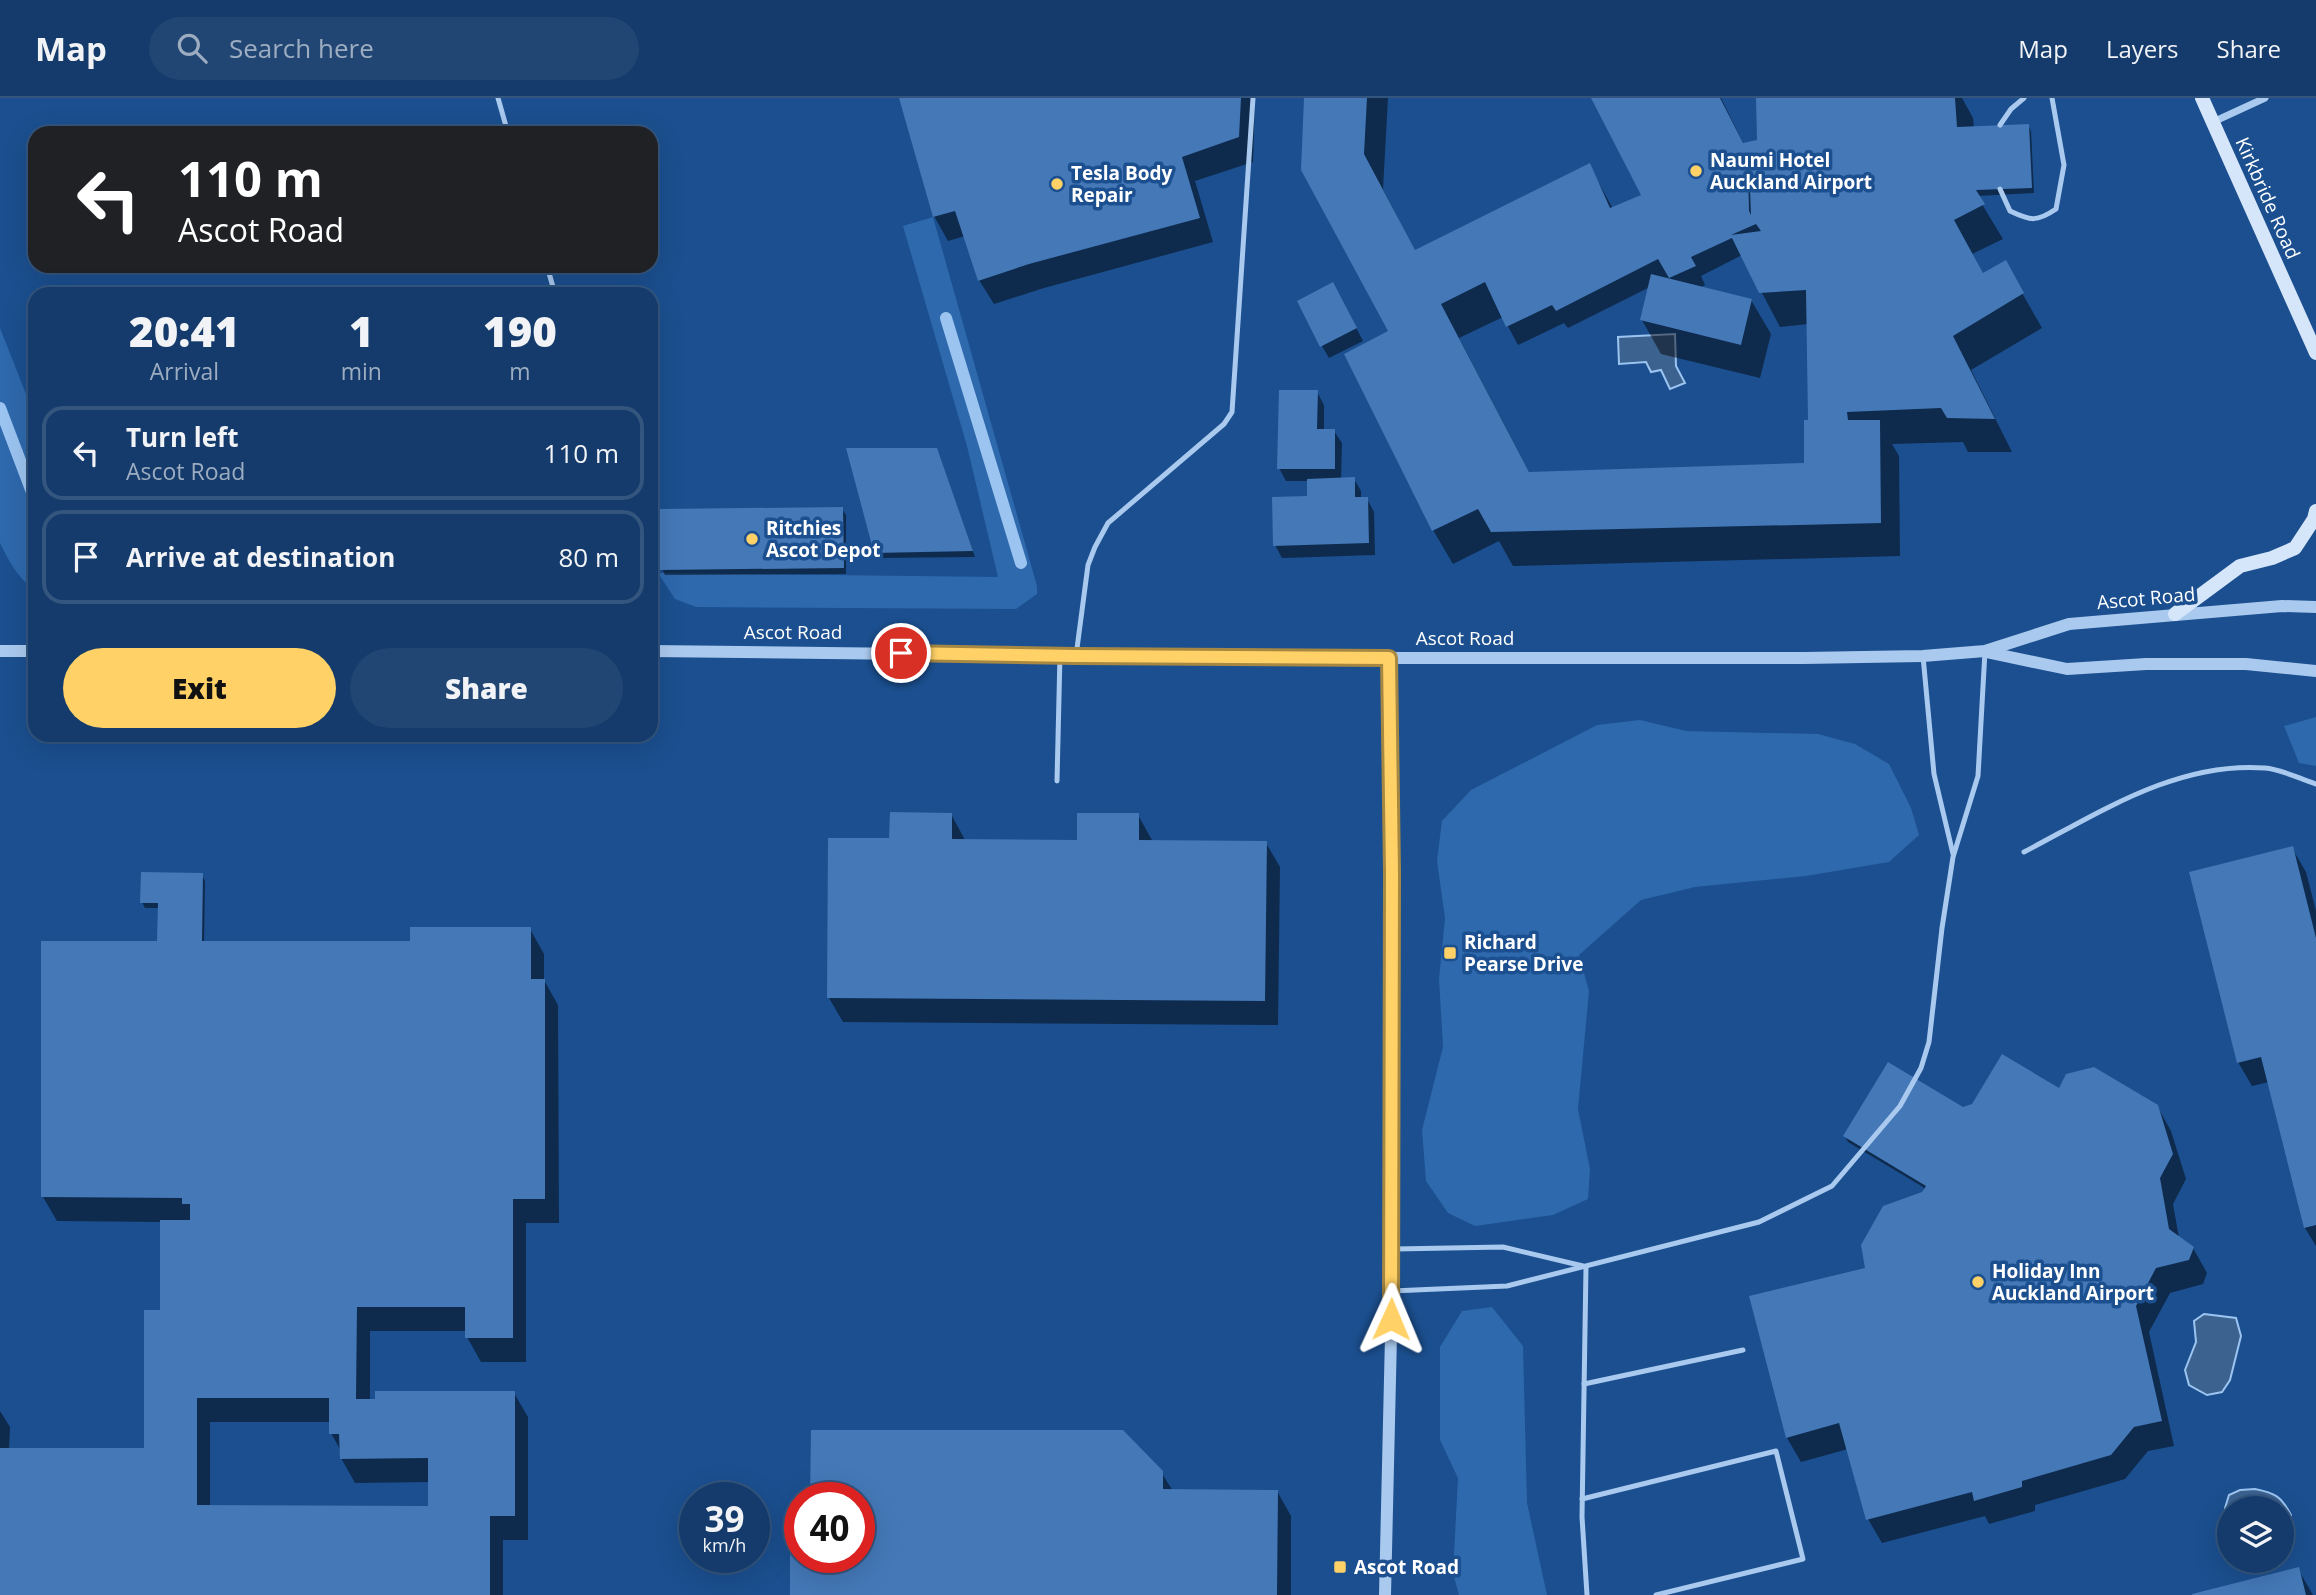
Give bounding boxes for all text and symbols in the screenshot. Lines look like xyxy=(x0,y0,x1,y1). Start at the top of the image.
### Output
search box xyxy=(149,17,639,80)
text: Map xyxy=(35,26,107,71)
icon: search xyxy=(173,29,211,67)
text: Search here xyxy=(229,30,374,66)
text: Map xyxy=(2018,32,2068,65)
text: Layers xyxy=(2106,32,2179,65)
text: Share xyxy=(2217,32,2281,65)
street label: Kirkbride Road xyxy=(2229,133,2307,263)
text: 110 m xyxy=(178,145,323,211)
place label: Naumi Hotel Auckland Airport xyxy=(1710,147,1872,195)
icon: left xyxy=(63,154,154,245)
place label: Tesla Body Repair xyxy=(1071,160,1172,208)
marker: Naumi Hotel Auckland Airport xyxy=(1688,163,1704,179)
marker: Tesla Body Repair xyxy=(1049,176,1065,192)
text: Ascot Road xyxy=(178,208,344,251)
text: 20:41 xyxy=(129,302,240,359)
text: 1 xyxy=(349,302,374,359)
text: 190 xyxy=(483,302,557,359)
text: Arrival xyxy=(150,355,219,387)
text: min xyxy=(341,355,382,387)
text: m xyxy=(509,355,531,387)
text: Turn left xyxy=(126,419,238,455)
icon: left xyxy=(67,434,105,472)
text: 110 m xyxy=(544,435,619,471)
text: Ascot Road xyxy=(126,455,245,487)
place label: Ritchies Ascot Depot xyxy=(766,515,881,563)
marker: Ritchies Ascot Depot xyxy=(744,531,760,547)
icon: arrive xyxy=(67,538,105,576)
text: Arrive at destination xyxy=(126,539,395,575)
text: 80 m xyxy=(558,539,619,575)
street label: Ascot Road xyxy=(2096,581,2196,615)
street label: Ascot Road xyxy=(744,619,842,645)
pin xyxy=(871,623,931,683)
street label: Ascot Road xyxy=(1416,625,1514,651)
icon: arrive xyxy=(882,634,920,672)
button: Exit xyxy=(63,648,336,728)
button: Share xyxy=(350,648,623,728)
place label: Richard Pearse Drive xyxy=(1464,929,1583,977)
marker: Richard Pearse Drive xyxy=(1442,945,1458,961)
place label: Holiday Inn Auckland Airport xyxy=(1992,1258,2154,1306)
marker: Holiday Inn Auckland Airport xyxy=(1970,1274,1986,1290)
position arrow xyxy=(1354,1282,1428,1356)
speed limit sign: 40 xyxy=(784,1482,875,1573)
text: 39 xyxy=(704,1495,745,1542)
map controls xyxy=(2217,1496,2294,1573)
button: layers xyxy=(2217,1496,2294,1573)
text: km/h xyxy=(703,1533,746,1557)
place label: Ascot Road xyxy=(1354,1554,1459,1580)
marker: Ascot Road xyxy=(1332,1559,1348,1575)

